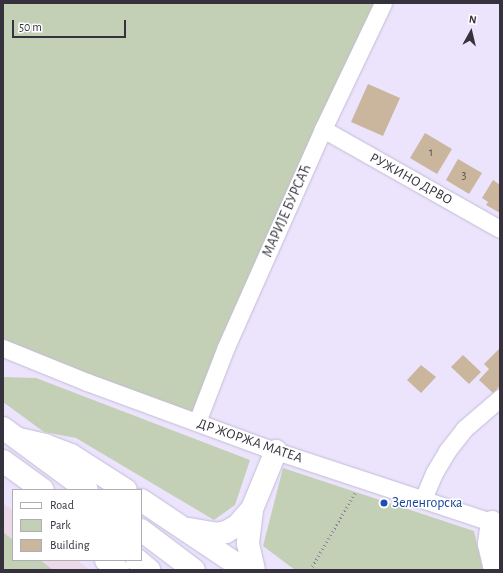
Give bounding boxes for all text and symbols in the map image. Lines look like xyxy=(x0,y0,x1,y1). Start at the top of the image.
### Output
scale bar xyxy=(14,12,128,38)
north arrow xyxy=(451,12,491,52)
text: N xyxy=(468,14,477,26)
text: 50 m xyxy=(19,21,42,33)
house number: 1 xyxy=(429,146,433,160)
street label: РУЖИНО ДРВО xyxy=(367,149,455,209)
street label: МАРИЈЕ БУРСАЋ xyxy=(259,162,315,260)
house number: 3 xyxy=(462,169,466,183)
street label: ДР ЖОРЖА МАТЕА xyxy=(195,415,305,467)
legend xyxy=(12,489,142,561)
place label: Зеленгорска xyxy=(392,495,462,511)
marker: Зеленгорска xyxy=(379,498,389,508)
text: Road xyxy=(50,499,74,511)
text: Park xyxy=(50,519,71,531)
text: Building xyxy=(50,539,90,551)

